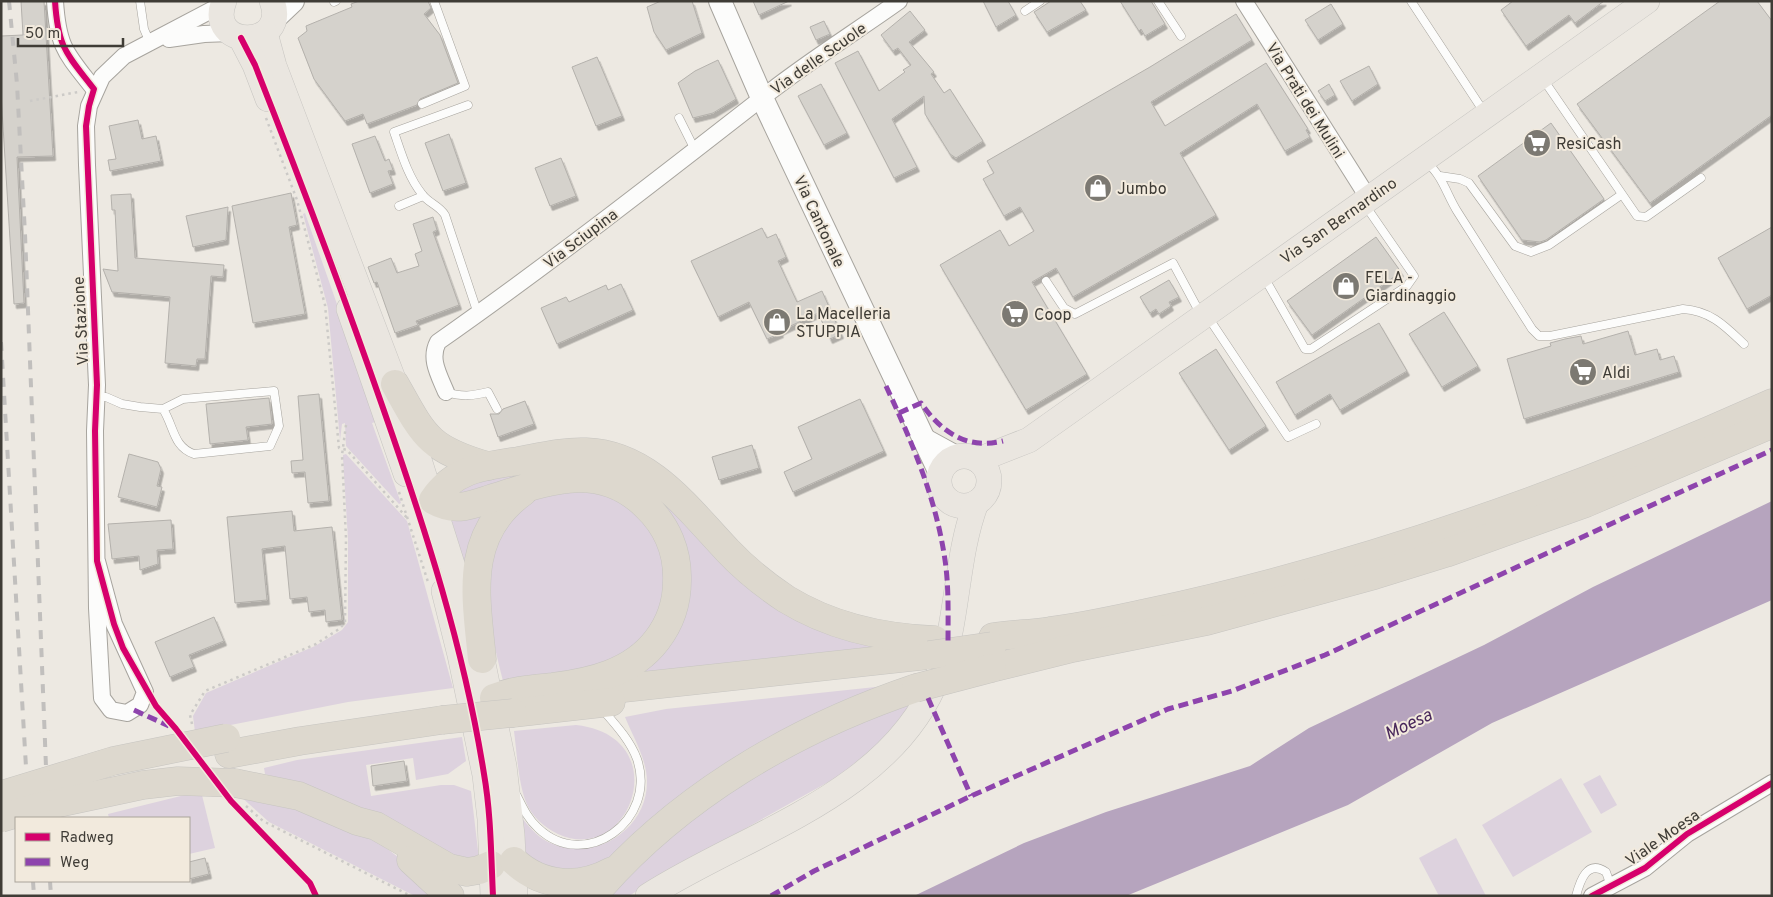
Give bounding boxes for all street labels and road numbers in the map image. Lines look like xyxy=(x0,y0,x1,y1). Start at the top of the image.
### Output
street label: Via delle Scuole xyxy=(767,19,871,100)
street label: Via Prati dei Mulini xyxy=(1261,39,1348,163)
street label: Via Cantonale xyxy=(788,173,848,271)
street label: Via San Bernardino xyxy=(1277,174,1401,269)
street label: Via Sciupina xyxy=(540,205,622,274)
street label: Via Stazione xyxy=(70,276,94,366)
street label: Viale Moesa xyxy=(1622,806,1704,871)

